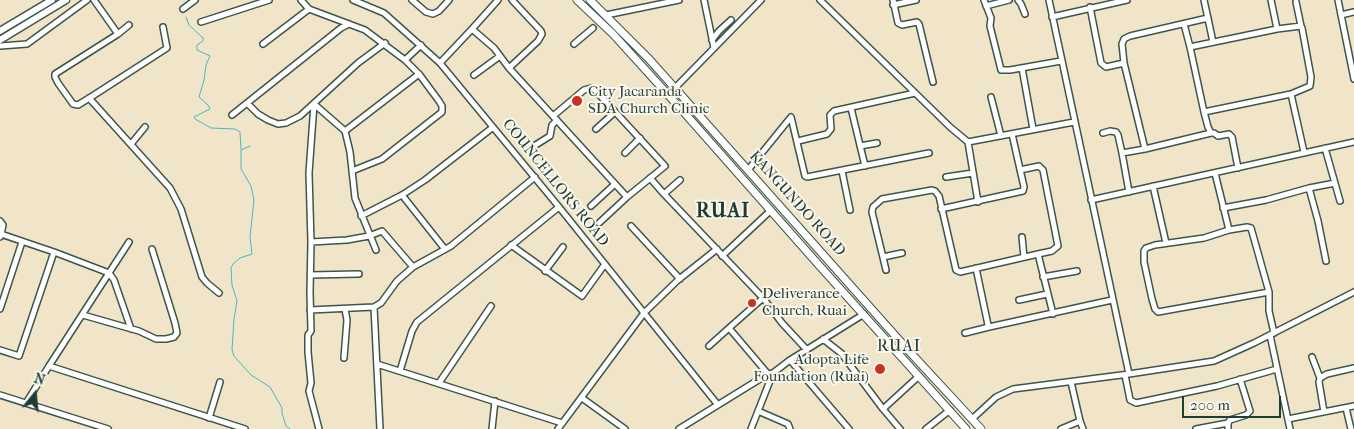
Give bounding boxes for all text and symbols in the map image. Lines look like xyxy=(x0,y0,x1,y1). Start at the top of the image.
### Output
place label: City Jacaranda SDA Church Clinic xyxy=(588,83,709,118)
marker: City Jacaranda SDA Church Clinic xyxy=(570,94,584,108)
street label: COUNCELLORS ROAD xyxy=(498,116,612,250)
street label: KANGUNDO ROAD xyxy=(745,148,849,260)
district label: RUAI xyxy=(695,200,751,224)
place label: Deliverance Church, Ruai xyxy=(762,285,847,320)
marker: Deliverance Church, Ruai xyxy=(746,297,758,309)
district label: RUAI xyxy=(876,337,922,357)
place label: Adopta Life Foundation (Ruai) xyxy=(753,351,869,386)
marker: Adopta Life Foundation (Ruai) xyxy=(873,362,887,376)
north arrow xyxy=(10,369,60,419)
text: N xyxy=(32,369,47,389)
scale bar xyxy=(1184,386,1283,418)
text: 200 m xyxy=(1190,396,1230,414)

